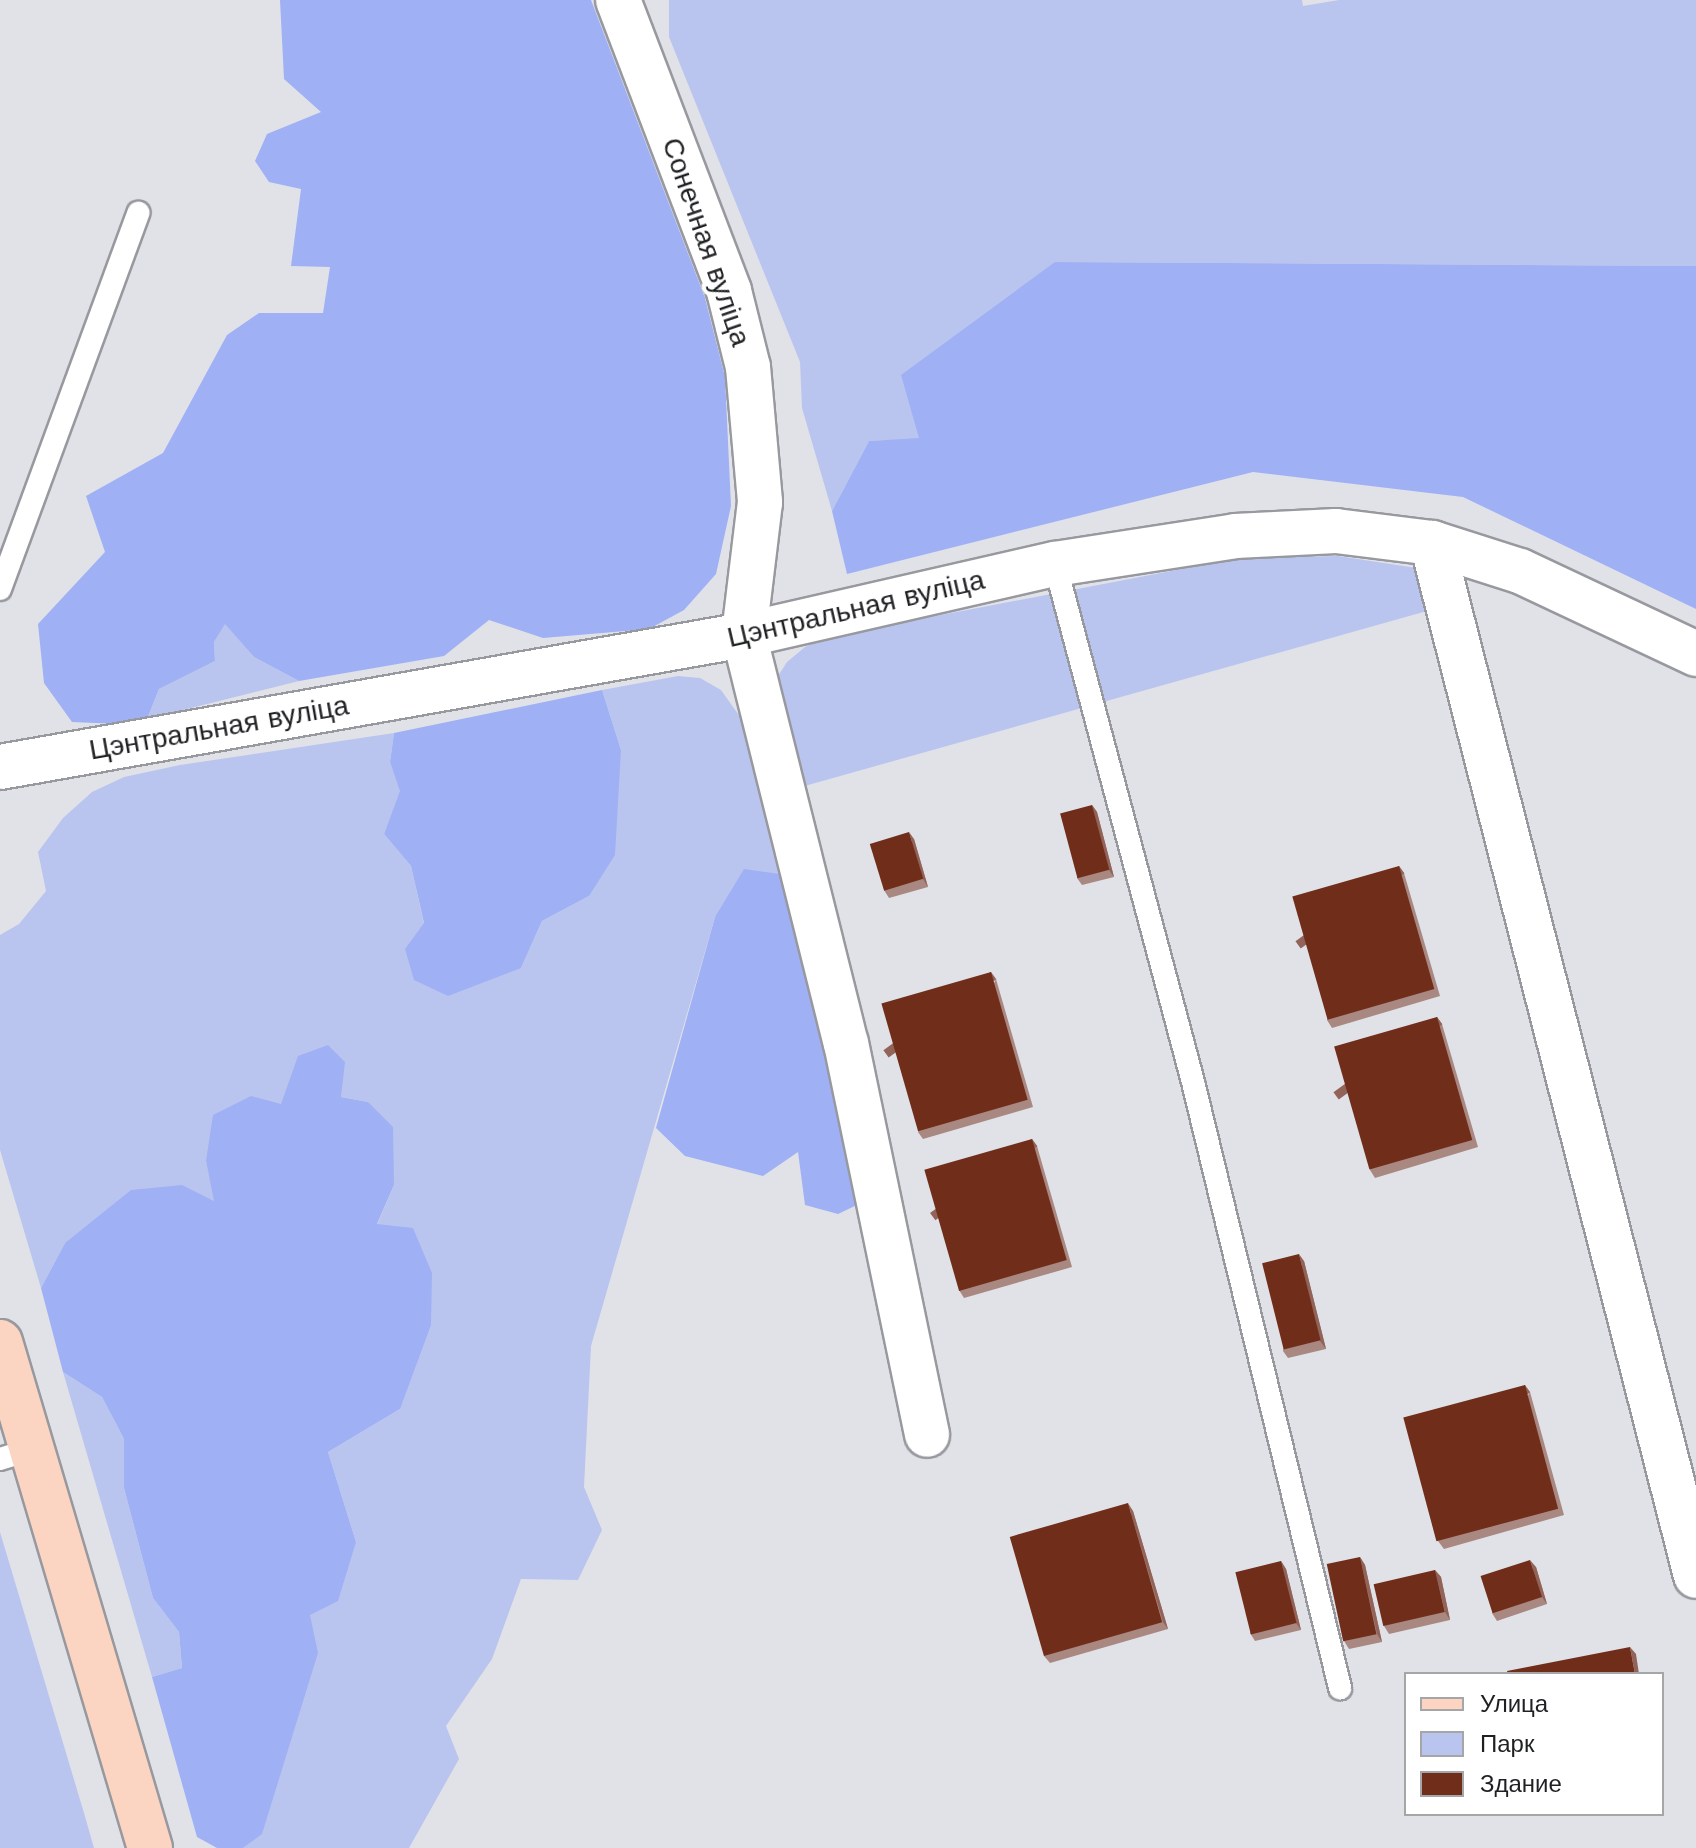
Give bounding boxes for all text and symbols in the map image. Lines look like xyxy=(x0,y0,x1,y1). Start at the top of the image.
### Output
street label: Сонечная вуліца xyxy=(655,133,757,351)
street label: Цэнтральная вуліца xyxy=(724,563,988,655)
street label: Цэнтральная вуліца xyxy=(87,689,351,767)
legend xyxy=(1404,1672,1664,1816)
text: Улица xyxy=(1480,1690,1548,1718)
text: Парк xyxy=(1480,1730,1534,1758)
text: Здание xyxy=(1480,1770,1562,1798)

